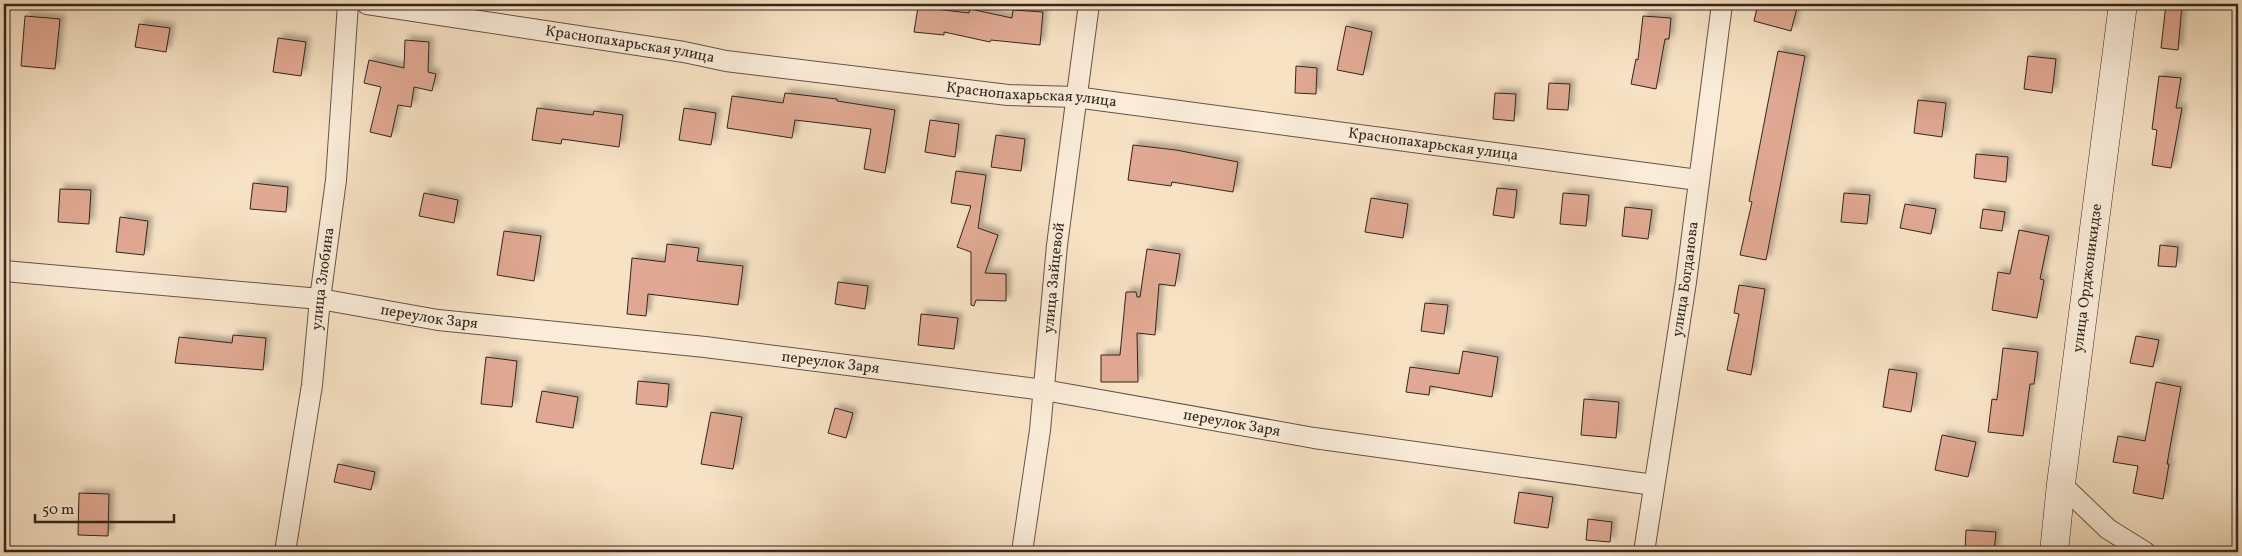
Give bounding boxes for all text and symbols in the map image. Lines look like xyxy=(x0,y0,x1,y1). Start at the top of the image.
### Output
street label: Краснопахарьская улица xyxy=(544,21,717,69)
street label: Краснопахарьская улица xyxy=(945,77,1118,113)
street label: Краснопахарьская улица xyxy=(1347,123,1519,166)
street label: улица Орджоникидзе xyxy=(2068,202,2108,354)
street label: улица Богданова xyxy=(1667,220,1704,338)
street label: улица Зайцевой xyxy=(1038,221,1070,334)
street label: улица Злобина xyxy=(307,226,340,331)
street label: переулок Заря xyxy=(379,299,479,334)
street label: переулок Заря xyxy=(780,346,881,380)
street label: переулок Заря xyxy=(1182,404,1282,442)
scale bar xyxy=(35,491,174,523)
text: 50 m xyxy=(42,500,74,521)

